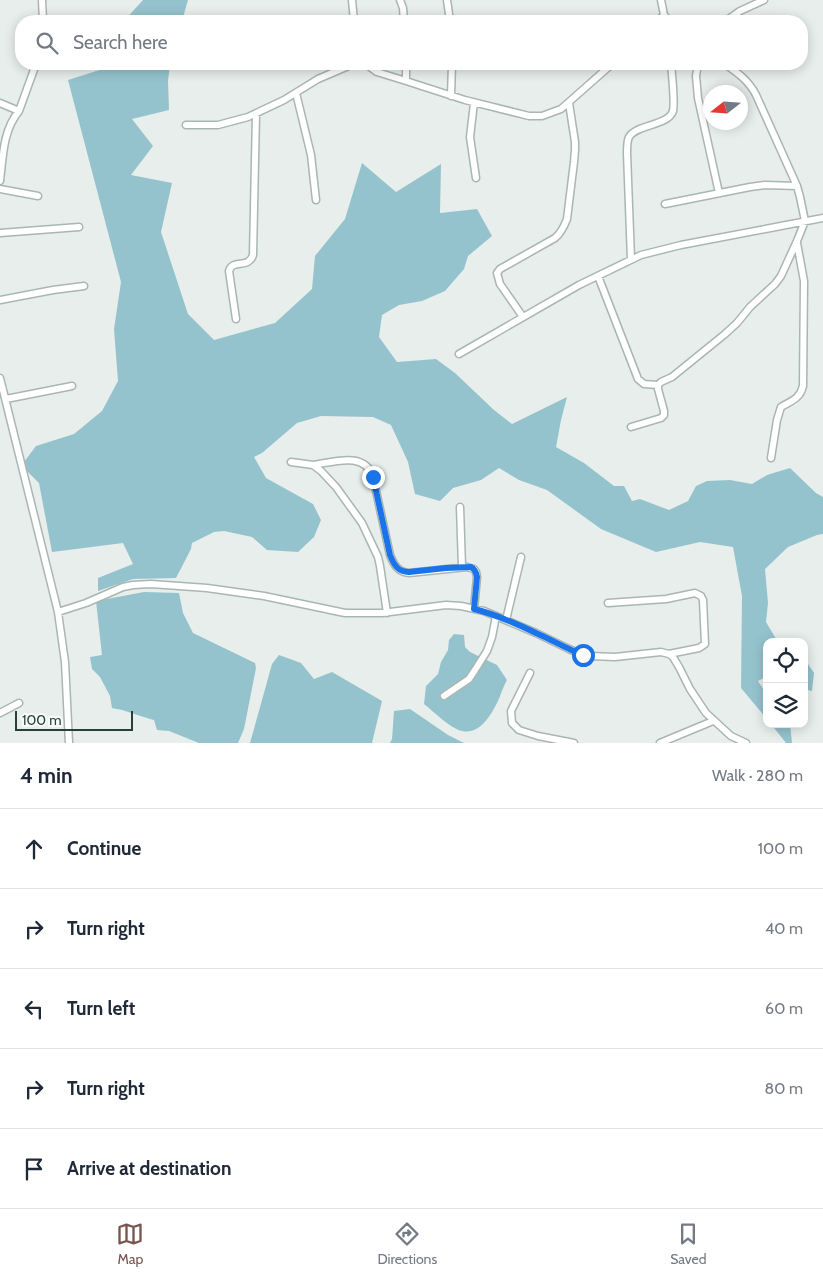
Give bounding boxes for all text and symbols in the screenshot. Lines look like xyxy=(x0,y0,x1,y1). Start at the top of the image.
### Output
search box xyxy=(15,15,808,70)
icon: search xyxy=(33,29,61,57)
text: Search here xyxy=(73,31,167,54)
north arrow xyxy=(703,85,748,130)
route end xyxy=(362,466,385,489)
map controls xyxy=(763,638,808,728)
button: locate xyxy=(763,638,808,683)
route start xyxy=(572,644,595,667)
button: layers xyxy=(763,683,808,728)
scale bar xyxy=(15,708,132,731)
text: 100 m xyxy=(22,711,62,729)
text: 4 min xyxy=(20,763,73,788)
text: Walk · 280 m xyxy=(712,766,803,785)
icon: ahead xyxy=(20,835,48,863)
text: Continue xyxy=(67,837,141,860)
text: 100 m xyxy=(758,839,803,858)
icon: right xyxy=(20,915,48,943)
text: Turn right xyxy=(67,917,145,940)
text: 40 m xyxy=(765,919,803,938)
icon: left xyxy=(20,995,48,1023)
text: Turn left xyxy=(67,997,135,1020)
text: 60 m xyxy=(765,999,803,1018)
icon: right xyxy=(20,1075,48,1103)
text: Turn right xyxy=(67,1077,145,1100)
text: 80 m xyxy=(765,1079,803,1098)
icon: arrive xyxy=(20,1155,48,1183)
text: Arrive at destination xyxy=(67,1157,231,1180)
tab: Map xyxy=(116,1220,144,1268)
tab: Directions xyxy=(377,1220,437,1268)
tab: Saved xyxy=(670,1220,707,1268)

